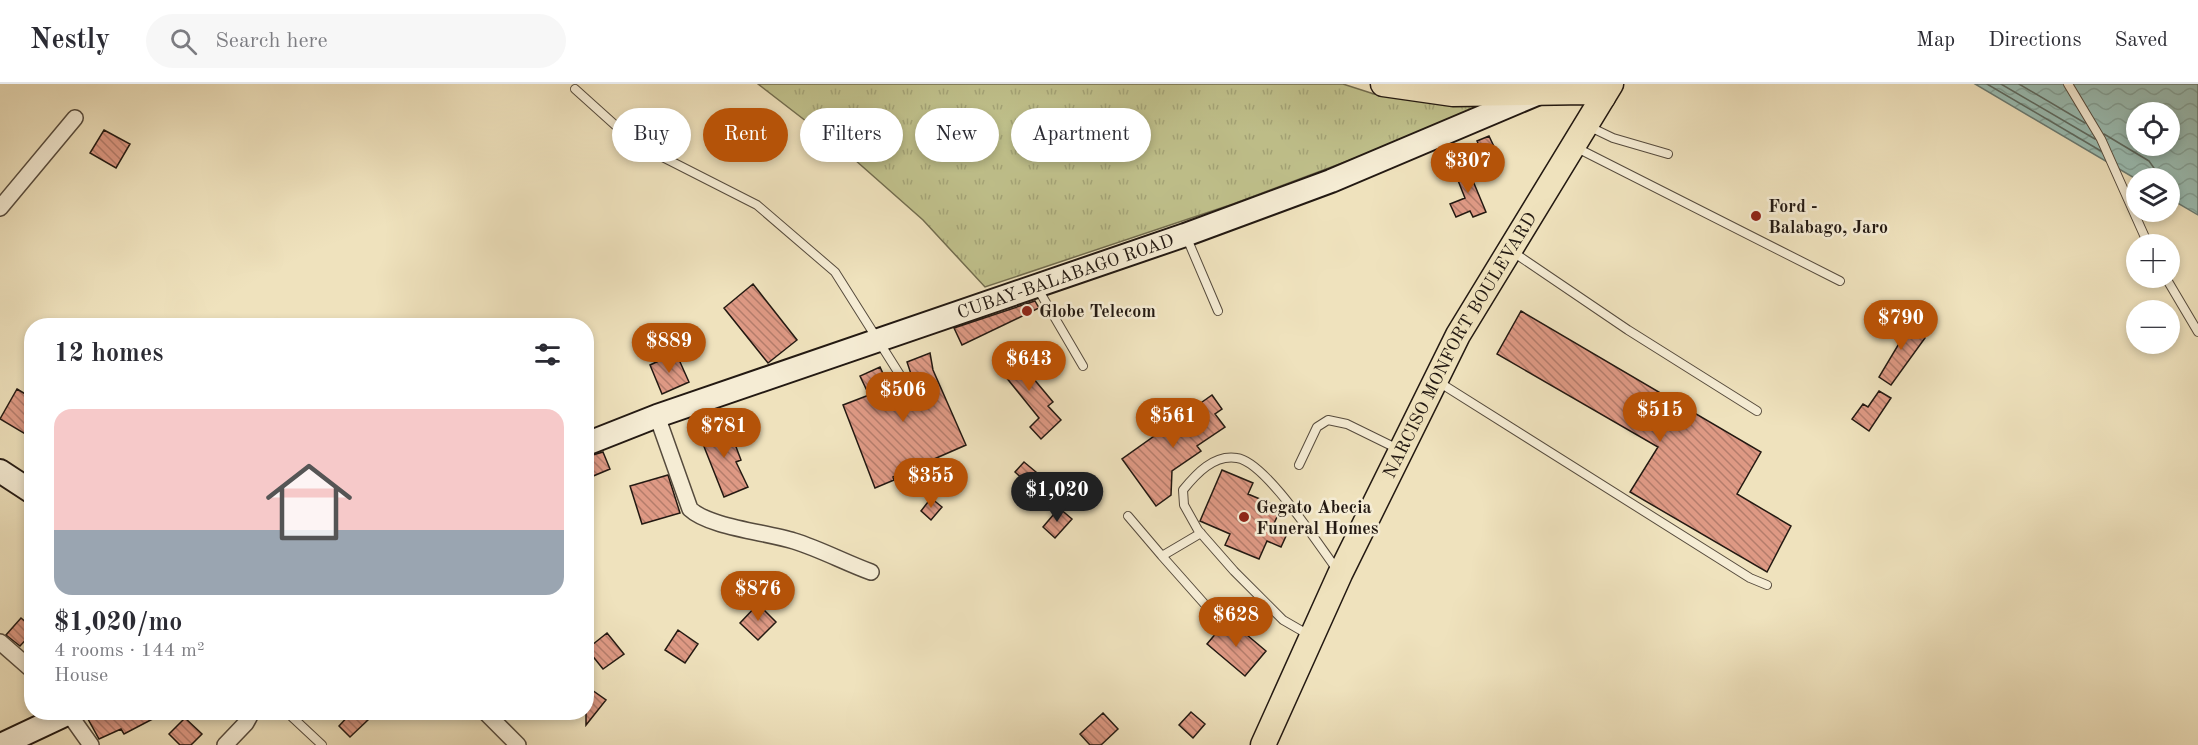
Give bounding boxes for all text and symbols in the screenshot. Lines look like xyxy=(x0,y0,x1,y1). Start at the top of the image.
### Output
search box xyxy=(146,14,566,68)
icon: search xyxy=(167,25,200,58)
text: Nestly xyxy=(30,27,110,55)
text: Search here xyxy=(215,30,328,52)
text: Map xyxy=(1916,30,1955,51)
text: Directions xyxy=(1988,30,2082,51)
text: Saved xyxy=(2115,30,2168,51)
map controls xyxy=(2126,102,2180,354)
button: locate xyxy=(2126,102,2180,156)
chip: Buy xyxy=(612,108,691,162)
chip: Rent xyxy=(703,108,788,162)
chip: Filters xyxy=(800,108,903,162)
chip: New xyxy=(915,108,999,162)
chip: Apartment xyxy=(1011,108,1151,162)
pin: $307 xyxy=(1432,143,1504,194)
text: $307 xyxy=(1445,152,1491,172)
button: layers xyxy=(2126,168,2180,222)
place label: Ford - Balabago, Jaro xyxy=(1768,198,1888,237)
marker: Ford - Balabago, Jaro xyxy=(1749,209,1763,223)
street label: NARCISO MONFORT BOULEVARD xyxy=(1381,210,1540,481)
street label: CUBAY-BALABAGO ROAD xyxy=(955,231,1176,322)
button: + xyxy=(2126,234,2180,288)
pin: $790 xyxy=(1865,300,1937,351)
button: − xyxy=(2126,300,2180,354)
place label: Globe Telecom xyxy=(1039,303,1156,321)
marker: Globe Telecom xyxy=(1020,304,1034,318)
text: $790 xyxy=(1878,309,1924,329)
pin: $889 xyxy=(633,323,705,374)
text: $889 xyxy=(646,332,692,352)
icon: filters xyxy=(531,338,564,371)
text: 12 homes xyxy=(54,341,163,367)
pin: $643 xyxy=(993,341,1065,392)
text: $643 xyxy=(1006,350,1052,370)
pin: $506 xyxy=(867,372,939,423)
text: $506 xyxy=(880,381,926,401)
pin: $515 xyxy=(1624,392,1696,443)
pin: $561 xyxy=(1137,398,1209,449)
text: $515 xyxy=(1637,401,1683,421)
text: $561 xyxy=(1150,407,1196,427)
pin: $781 xyxy=(688,408,760,459)
text: $781 xyxy=(701,417,747,437)
icon: home xyxy=(255,448,363,556)
pin: $355 xyxy=(895,458,967,509)
text: $355 xyxy=(908,467,954,487)
pin: $1,020 xyxy=(1008,472,1106,523)
text: $1,020 xyxy=(1025,481,1089,501)
place label: Gegato Abecia Funeral Homes xyxy=(1256,499,1379,538)
marker: Gegato Abecia Funeral Homes xyxy=(1237,510,1251,524)
pin: $876 xyxy=(722,571,794,622)
text: $876 xyxy=(735,580,781,600)
pin: $628 xyxy=(1200,597,1272,648)
text: $628 xyxy=(1213,606,1259,626)
text: $1,020/mo xyxy=(54,610,182,636)
text: 4 rooms · 144 m² xyxy=(54,641,204,661)
text: House xyxy=(54,666,108,686)

